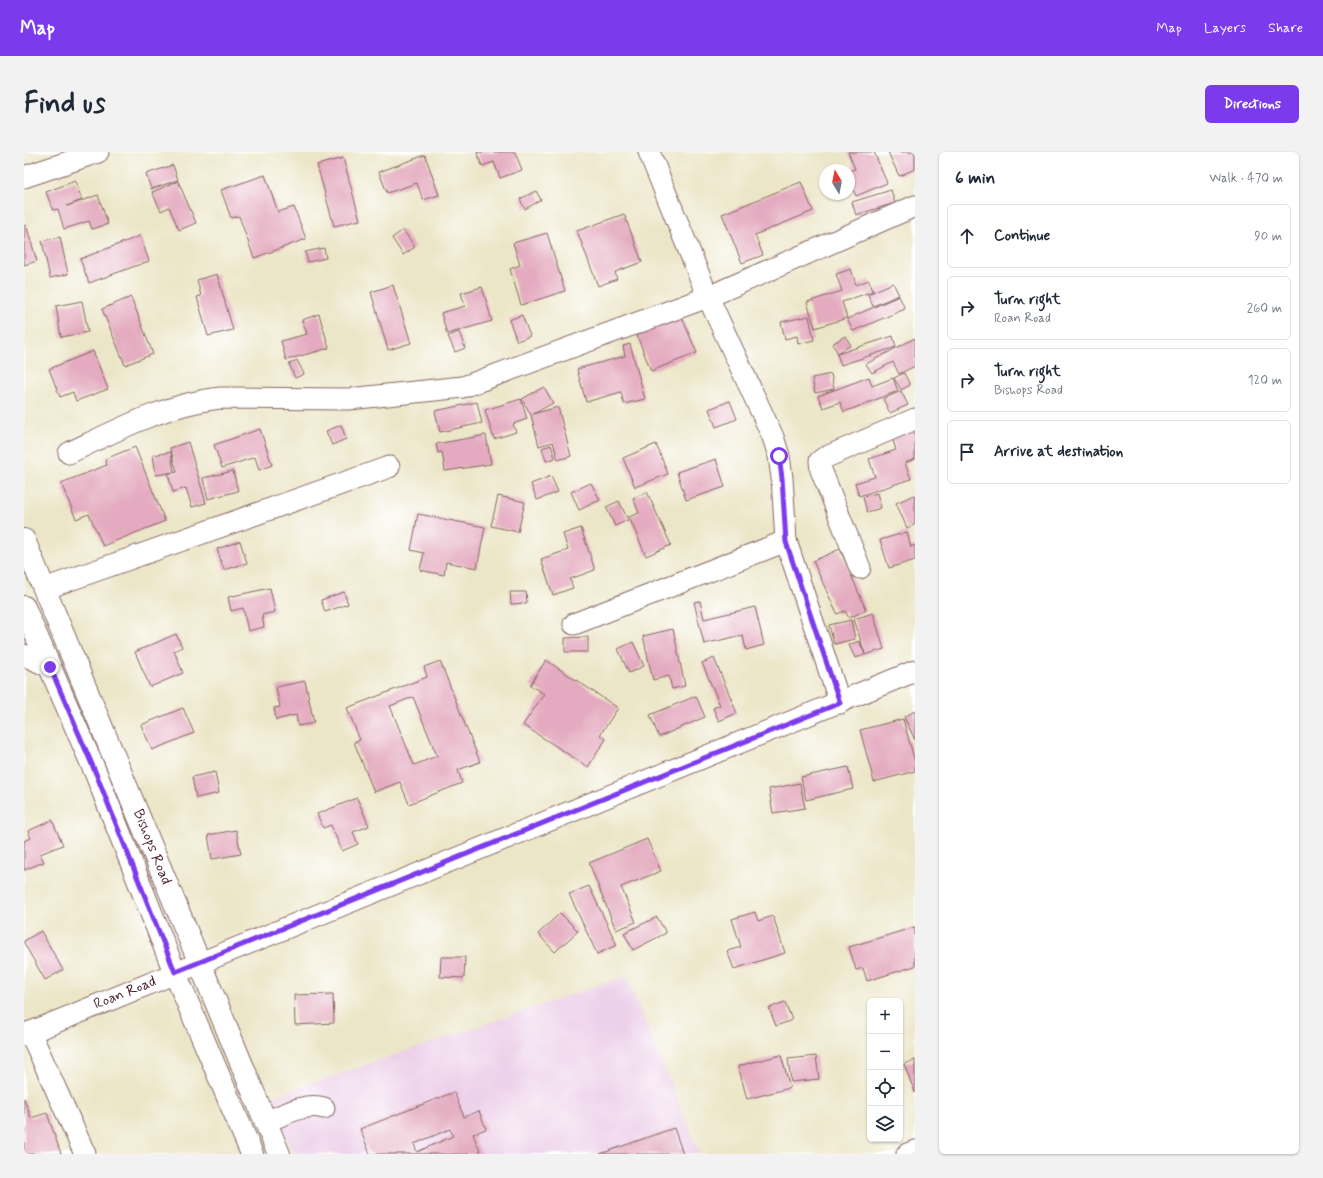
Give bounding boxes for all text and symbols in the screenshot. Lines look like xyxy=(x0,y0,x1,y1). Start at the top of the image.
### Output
text: Map xyxy=(20,16,55,41)
text: Map xyxy=(1156,19,1182,37)
text: Layers xyxy=(1204,19,1246,37)
text: Share xyxy=(1268,19,1303,37)
button: Directions xyxy=(1205,85,1299,123)
text: Find us xyxy=(24,86,105,123)
north arrow xyxy=(819,164,855,200)
text: 6 min xyxy=(955,167,995,189)
text: Walk · 470 m xyxy=(1209,170,1283,187)
icon: ahead xyxy=(956,225,978,247)
text: Continue xyxy=(994,226,1050,246)
text: 90 m xyxy=(1254,228,1282,245)
text: Turn right xyxy=(994,290,1061,310)
icon: right xyxy=(956,297,978,319)
text: 260 m xyxy=(1247,300,1282,317)
text: Roan Road xyxy=(994,310,1051,327)
text: Turn right xyxy=(994,362,1061,382)
icon: right xyxy=(956,369,978,391)
text: 120 m xyxy=(1248,372,1282,389)
text: Bishops Road xyxy=(994,382,1063,399)
icon: arrive xyxy=(956,441,978,463)
text: Arrive at destination xyxy=(994,442,1123,462)
route start xyxy=(770,447,788,465)
route end xyxy=(41,658,59,676)
street label: Bishops Road xyxy=(128,806,176,888)
street label: Roan Road xyxy=(91,971,159,1015)
map controls xyxy=(867,998,903,1142)
button: + xyxy=(867,998,903,1034)
button: − xyxy=(867,1034,903,1070)
button: locate xyxy=(867,1070,903,1106)
button: layers xyxy=(867,1106,903,1142)

